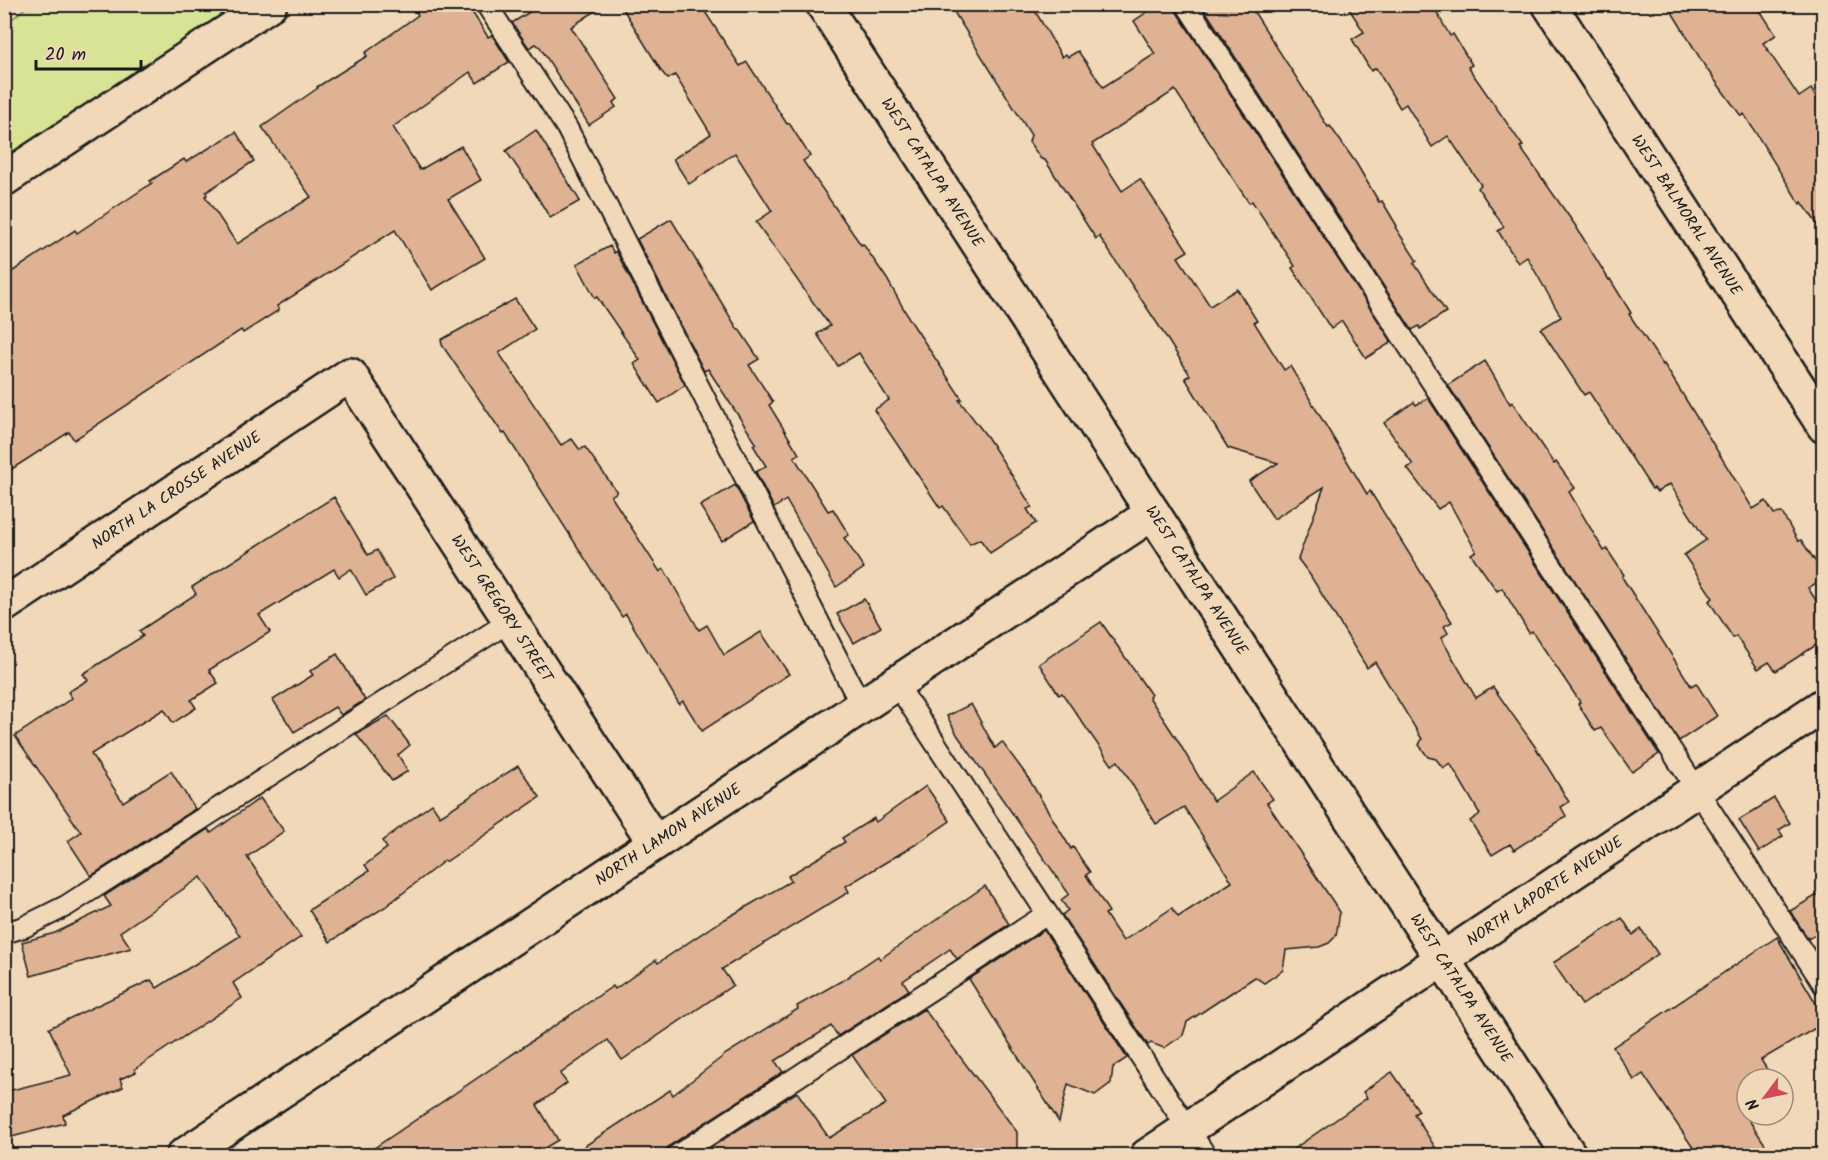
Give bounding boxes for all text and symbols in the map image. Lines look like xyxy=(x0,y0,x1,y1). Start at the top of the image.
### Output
scale bar xyxy=(36,33,141,71)
text: 20 m xyxy=(45,41,86,70)
street label: WEST CATALPA AVENUE xyxy=(875,93,991,253)
street label: WEST BALMORAL AVENUE xyxy=(1625,129,1749,301)
street label: NORTH LA CROSSE AVENUE xyxy=(86,424,267,556)
street label: WEST CATALPA AVENUE xyxy=(1139,501,1255,661)
street label: WEST GREGORY STREET xyxy=(445,529,560,689)
street label: NORTH LAMON AVENUE xyxy=(590,776,747,892)
street label: NORTH LAPORTE AVENUE xyxy=(1461,829,1629,952)
street label: WEST CATALPA AVENUE xyxy=(1403,908,1519,1069)
north arrow xyxy=(1735,1067,1795,1127)
text: N xyxy=(1740,1093,1767,1115)

